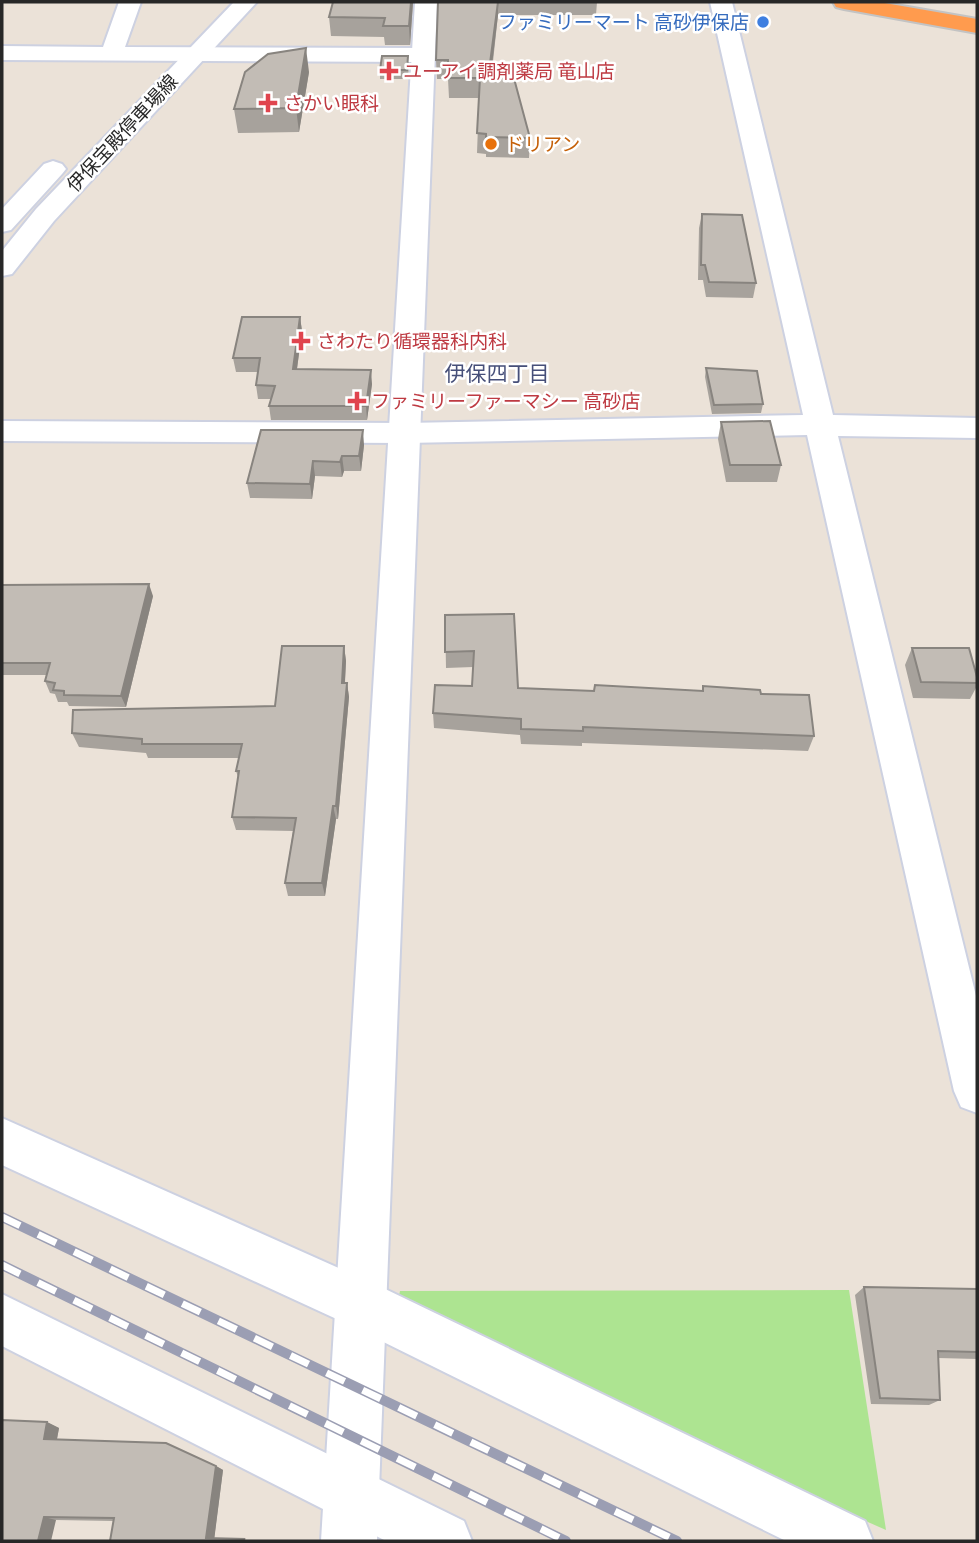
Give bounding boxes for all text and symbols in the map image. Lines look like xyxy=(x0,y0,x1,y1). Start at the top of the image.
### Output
place label: ファミリーマート 高砂伊保店 xyxy=(498,9,749,35)
marker: ファミリーマート 高砂伊保店 xyxy=(755,14,771,30)
place label: ユーアイ調剤薬局 竜山店 xyxy=(403,58,615,84)
marker: ユーアイ調剤薬局 竜山店 xyxy=(381,63,397,79)
street label: 伊保宝殿停車場線 xyxy=(61,69,183,197)
place label: さかい眼科 xyxy=(284,90,379,116)
marker: さかい眼科 xyxy=(258,93,278,113)
place label: ドリアン xyxy=(505,131,580,157)
marker: ドリアン xyxy=(483,136,499,152)
place label: さわたり循環器科内科 xyxy=(317,328,507,354)
marker: さわたり循環器科内科 xyxy=(291,331,311,351)
district label: 伊保四丁目 xyxy=(445,359,550,388)
place label: ファミリーファーマシー 高砂店 xyxy=(371,388,640,414)
marker: ファミリーファーマシー 高砂店 xyxy=(349,393,365,409)

